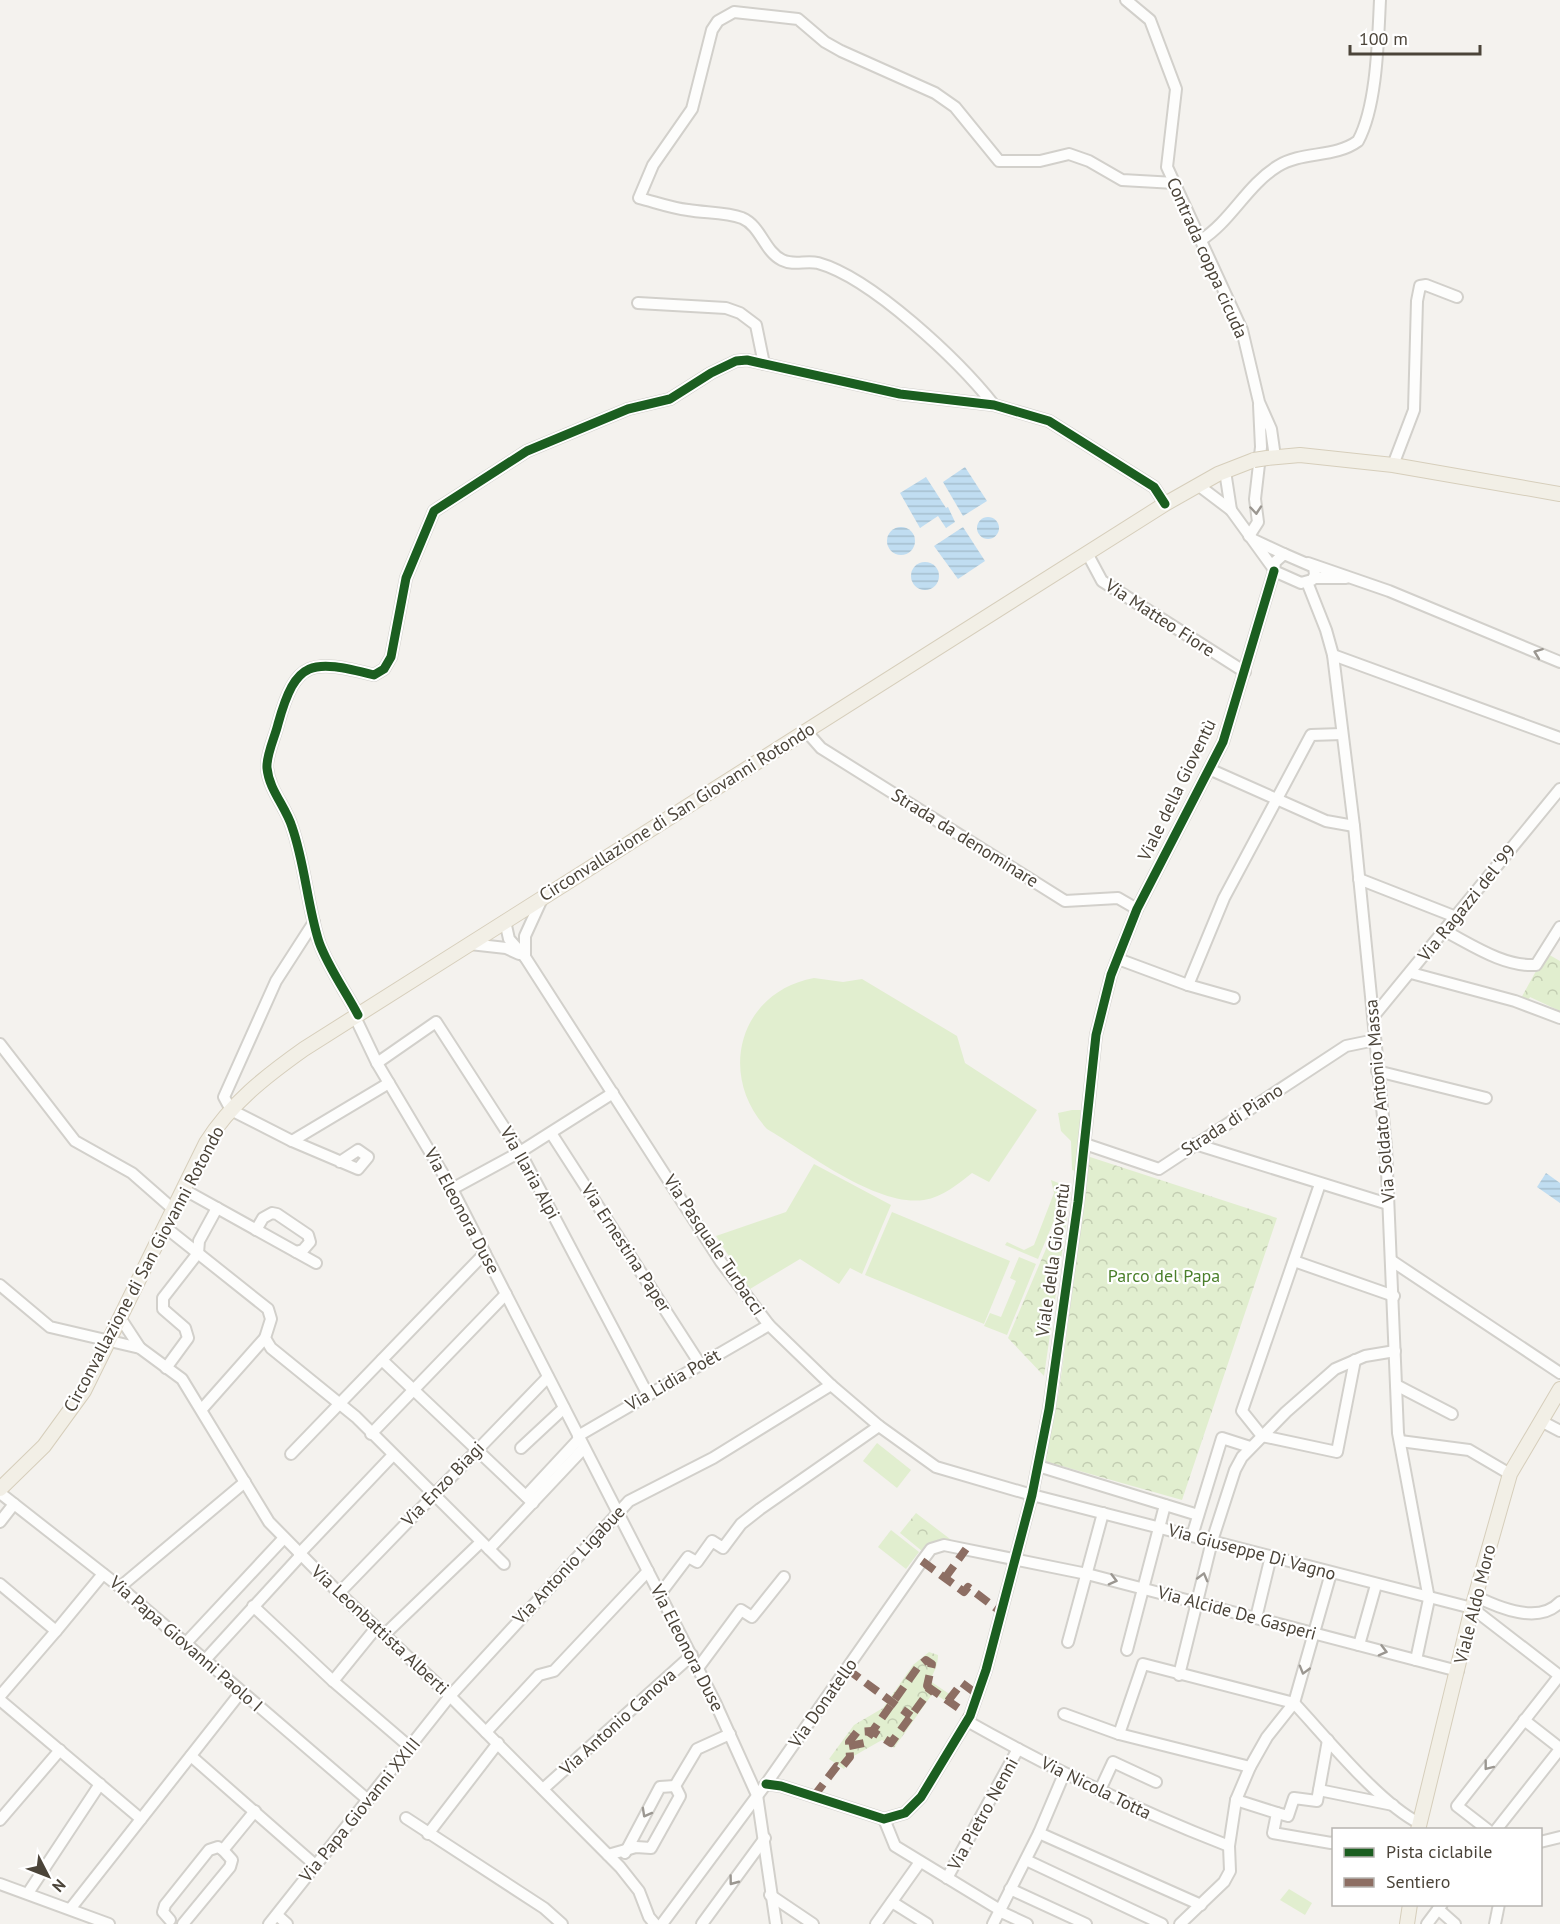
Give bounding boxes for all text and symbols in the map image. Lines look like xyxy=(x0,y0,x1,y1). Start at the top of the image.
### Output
scale bar xyxy=(1350,18,1480,56)
text: 100 m xyxy=(1359,27,1408,50)
street label: Contrada coppa cicuda xyxy=(1162,174,1253,342)
one-way arrow xyxy=(1249,506,1262,515)
street label: Via Matteo Fiore xyxy=(1100,573,1220,662)
one-way arrow xyxy=(1533,648,1544,660)
street label: Viale della Gioventù xyxy=(1132,715,1221,865)
street label: Circonvallazione di San Giovanni Rotondo xyxy=(535,717,819,906)
street label: Strada da denominare xyxy=(887,783,1043,892)
street label: Via Ragazzi del '99 xyxy=(1412,840,1521,967)
street label: Via Soldato Antonio Massa xyxy=(1359,998,1400,1205)
street label: Strada di Piano xyxy=(1177,1078,1287,1161)
street label: Via Ilaria Alpi xyxy=(495,1121,565,1223)
street label: Circonvallazione di San Giovanni Rotondo xyxy=(58,1122,229,1416)
street label: Via Eleonora Duse xyxy=(419,1143,505,1278)
street label: Via Pasquale Turbacci xyxy=(658,1169,770,1320)
street label: Via Ernestina Paper xyxy=(576,1178,677,1316)
street label: Viale della Gioventù xyxy=(1030,1182,1075,1339)
park label: Parco del Papa xyxy=(1108,1264,1220,1287)
street label: Via Lidia Poët xyxy=(620,1343,724,1416)
street label: Via Enzo Biagi xyxy=(396,1436,489,1532)
street label: Via Antonio Ligabue xyxy=(507,1500,630,1630)
street label: Via Giuseppe Di Vagno xyxy=(1165,1518,1339,1585)
street label: Viale Aldo Moro xyxy=(1448,1542,1500,1667)
street label: Via Leonbattista Alberti xyxy=(306,1559,454,1699)
street label: Via Papa Giovanni Paolo I xyxy=(104,1570,268,1717)
one-way arrow xyxy=(1195,1572,1208,1582)
one-way arrow xyxy=(1108,1573,1118,1586)
street label: Via Eleonora Duse xyxy=(645,1579,729,1715)
street label: Via Alcide De Gasperi xyxy=(1154,1580,1319,1645)
one-way arrow xyxy=(1377,1644,1387,1657)
street label: Via Donatello xyxy=(783,1653,862,1753)
street label: Via Antonio Canova xyxy=(554,1663,681,1781)
one-way arrow xyxy=(1299,1664,1311,1675)
street label: Via Papa Giovanni XXIII xyxy=(294,1733,425,1888)
street label: Via Nicola Totta xyxy=(1036,1750,1155,1824)
street label: Via Pietro Nenni xyxy=(942,1753,1023,1875)
one-way arrow xyxy=(1484,1760,1495,1771)
one-way arrow xyxy=(642,1807,653,1817)
legend xyxy=(1332,1828,1542,1906)
text: Pista ciclabile xyxy=(1386,1840,1493,1863)
north arrow xyxy=(18,1846,78,1906)
text: Sentiero xyxy=(1386,1870,1450,1893)
text: N xyxy=(48,1875,70,1897)
one-way arrow xyxy=(730,1875,741,1886)

